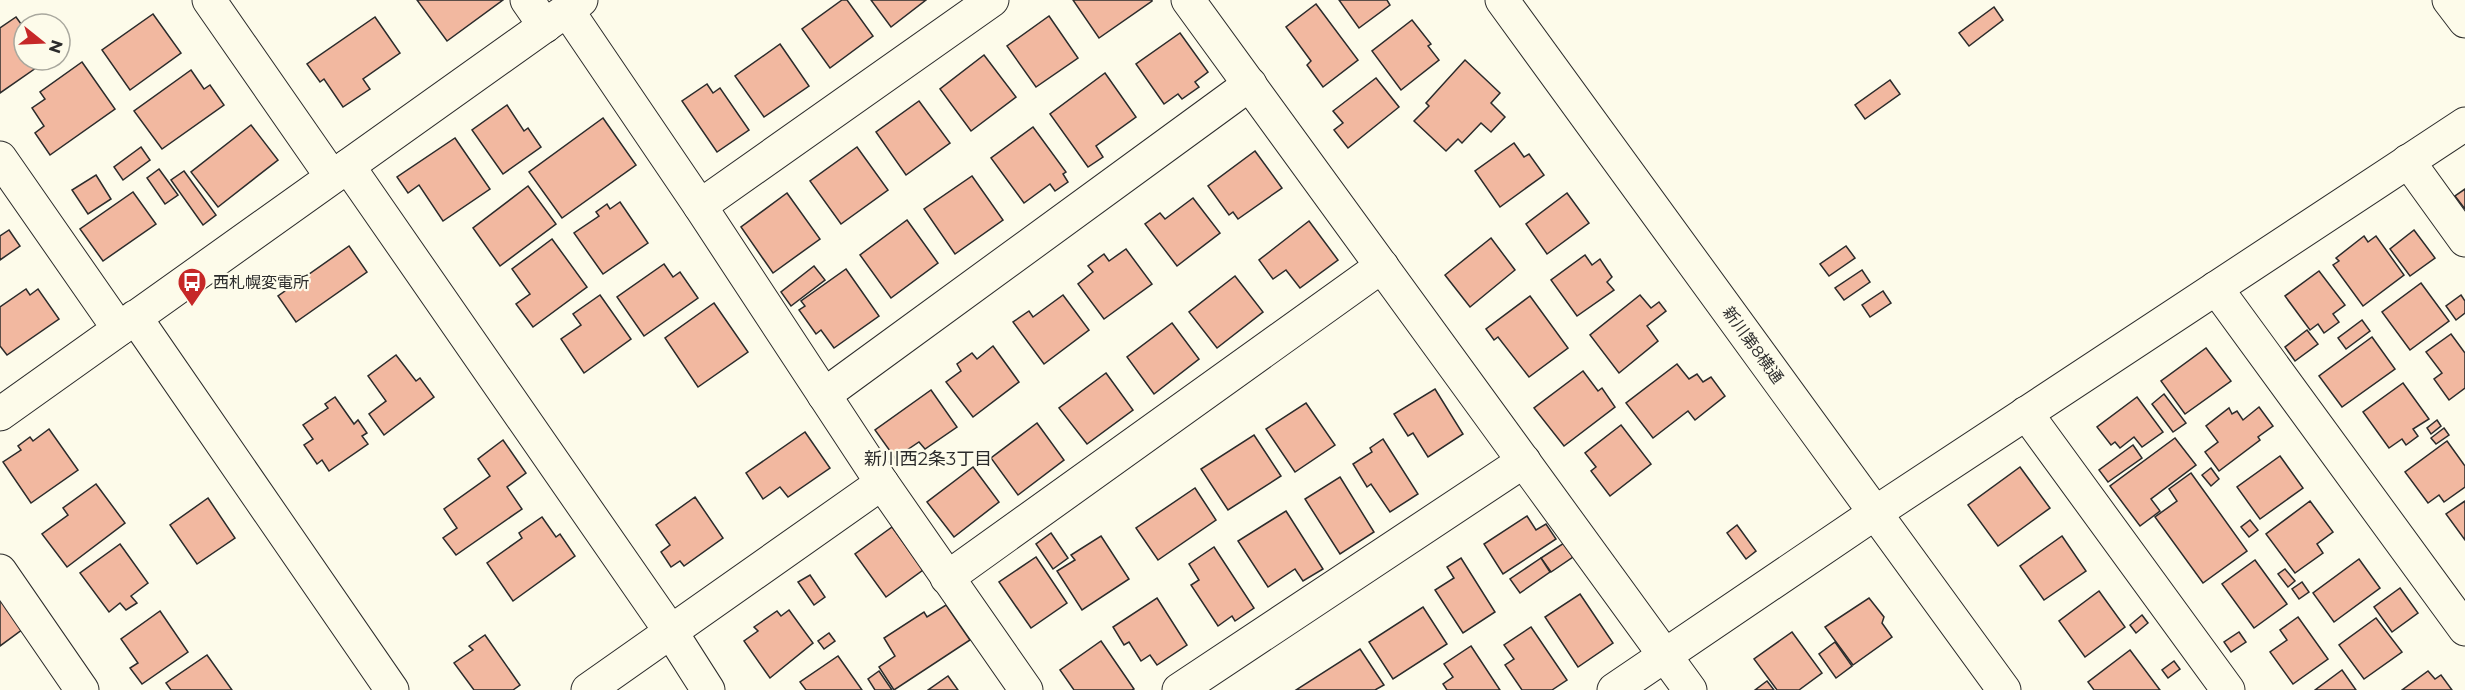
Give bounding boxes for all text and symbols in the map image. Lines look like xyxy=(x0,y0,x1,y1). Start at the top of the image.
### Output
north arrow xyxy=(12,12,72,72)
text: N xyxy=(45,37,67,56)
bus stop icon: 西札幌変電所 xyxy=(176,266,208,308)
place label: 西札幌変電所 xyxy=(213,273,309,292)
street label: 新川第8横通 xyxy=(1719,303,1787,387)
district label: 新川西2条3丁目 xyxy=(864,448,992,470)

